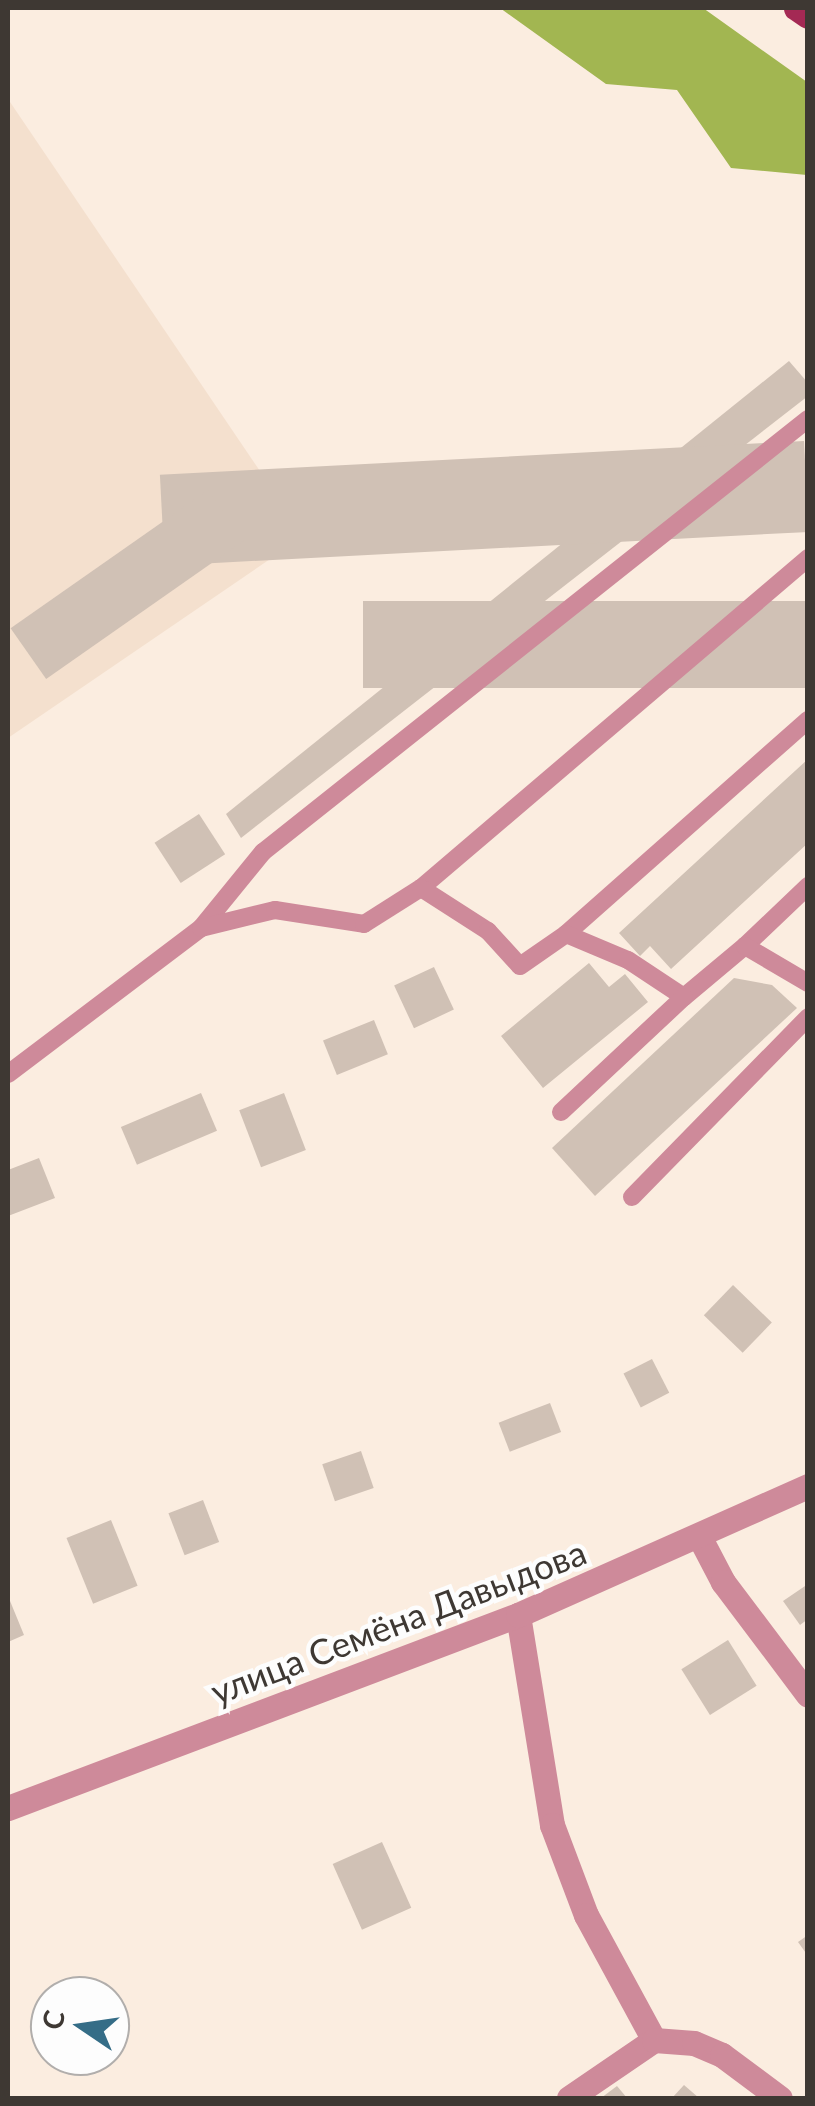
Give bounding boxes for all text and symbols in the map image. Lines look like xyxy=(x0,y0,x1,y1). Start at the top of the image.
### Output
street label: улица Семёна Давыдова xyxy=(204,1530,592,1712)
north arrow xyxy=(30,1976,130,2076)
text: С xyxy=(34,2007,71,2033)

